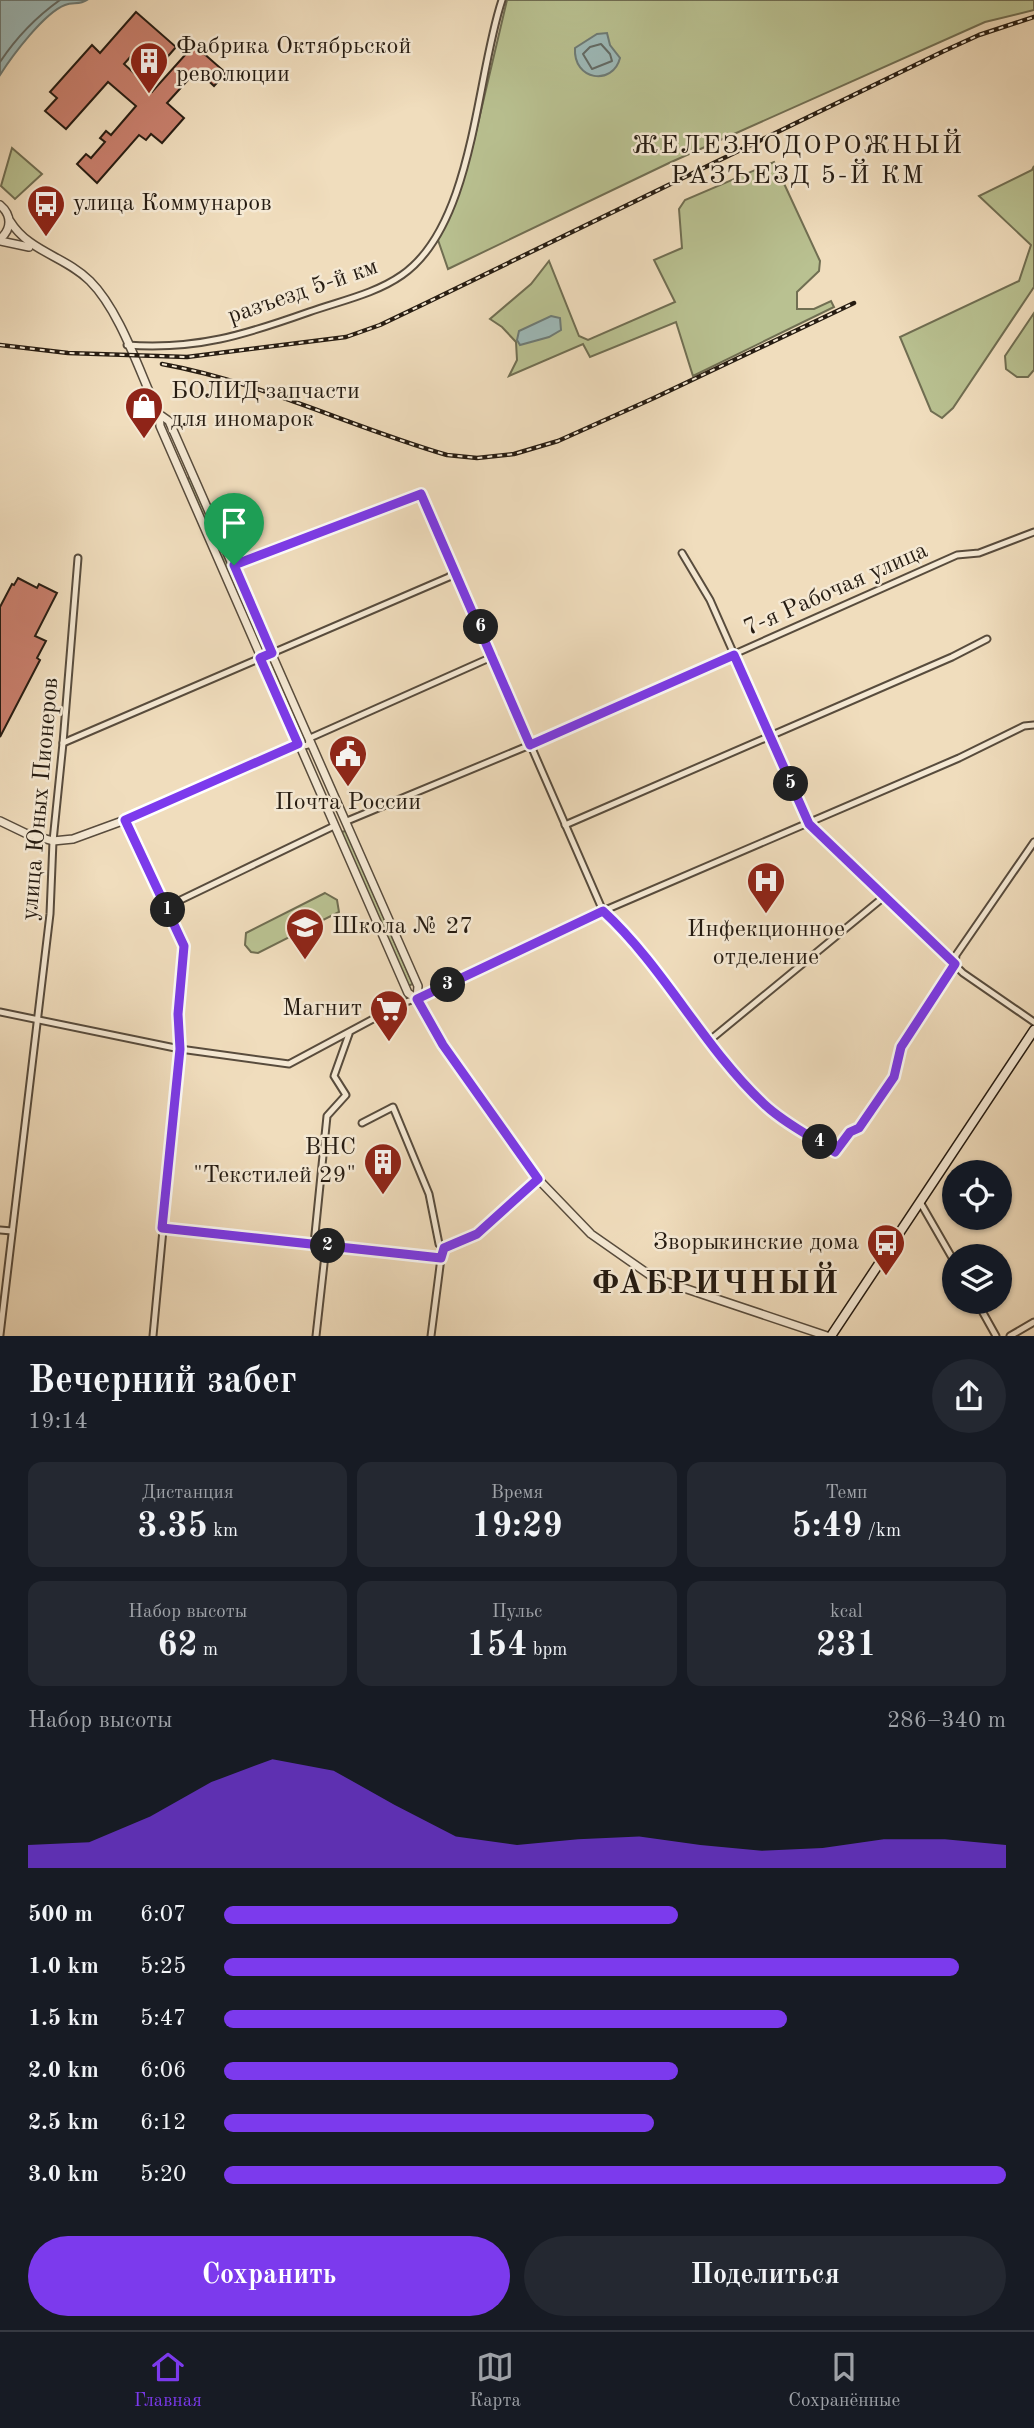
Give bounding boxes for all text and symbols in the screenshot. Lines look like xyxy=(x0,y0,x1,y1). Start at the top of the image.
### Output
place label: Фабрика Октябрьской революции xyxy=(176,35,411,87)
building icon: Фабрика Октябрьской революции xyxy=(128,40,170,95)
district label: ЖЕЛЕЗНОДОРОЖНЫЙ РАЗЪЕЗД 5-Й КМ xyxy=(632,128,964,189)
bus stop icon: улица Коммунаров xyxy=(25,183,67,238)
place label: улица Коммунаров xyxy=(73,192,272,216)
street label: разъезд 5-й км xyxy=(225,255,381,329)
place label: БОЛИД запчасти для иномарок xyxy=(171,380,360,432)
shop icon: БОЛИД запчасти для иномарок xyxy=(123,385,165,440)
pin xyxy=(204,493,264,565)
icon: arrive xyxy=(215,504,253,542)
street label: 7-я Рабочая улица xyxy=(740,539,932,641)
pin: 6 xyxy=(463,610,498,644)
text: 6 xyxy=(475,617,486,636)
street label: улица Юных Пионеров xyxy=(18,676,64,922)
public building icon: Почта России xyxy=(327,733,369,788)
pin: 5 xyxy=(774,766,808,802)
text: 5 xyxy=(785,774,796,793)
place label: Почта России xyxy=(275,791,421,815)
hospital icon: Инфекционное отделение xyxy=(745,860,787,915)
pin: 1 xyxy=(150,892,186,928)
text: 1 xyxy=(162,900,173,919)
school or university icon: Школа № 27 xyxy=(284,906,326,961)
place label: Школа № 27 xyxy=(332,915,473,939)
place label: Инфекционное отделение xyxy=(687,918,845,970)
pin: 3 xyxy=(430,968,466,1002)
text: 3 xyxy=(442,975,453,994)
supermarket icon: Магнит xyxy=(368,988,410,1043)
place label: Магнит xyxy=(282,997,362,1021)
pin: 4 xyxy=(802,1124,838,1160)
text: 4 xyxy=(814,1132,825,1151)
place label: ВНС "Текстилей 29" xyxy=(193,1136,356,1188)
building icon: ВНС "Текстилей 29" xyxy=(362,1141,404,1196)
map controls xyxy=(942,1160,1012,1314)
button: locate xyxy=(942,1160,1012,1230)
bus stop icon: Зворыкинские дома xyxy=(865,1222,907,1277)
pin: 2 xyxy=(310,1228,346,1264)
place label: Зворыкинские дома xyxy=(653,1231,859,1255)
text: 2 xyxy=(322,1236,333,1255)
button: layers xyxy=(942,1244,1012,1314)
district label: ФАБРИЧНЫЙ xyxy=(592,1261,840,1301)
button: share xyxy=(932,1359,1006,1433)
text: Вечерний забег xyxy=(28,1363,297,1401)
text: 19:14 xyxy=(28,1410,88,1433)
text: Дистанция xyxy=(142,1484,234,1503)
text: Время xyxy=(491,1484,543,1503)
text: Темп xyxy=(825,1484,868,1503)
text: 3.35 xyxy=(137,1509,208,1544)
text: 19:29 xyxy=(471,1509,563,1544)
text: 5:49 xyxy=(792,1509,862,1544)
text: km xyxy=(208,1522,238,1541)
text: /km xyxy=(862,1522,901,1541)
text: Набор высоты xyxy=(128,1603,247,1622)
text: Пульс xyxy=(492,1603,542,1622)
text: kcal xyxy=(830,1603,863,1622)
text: 62 xyxy=(157,1628,198,1663)
text: 154 xyxy=(467,1628,527,1663)
text: 231 xyxy=(816,1628,877,1663)
text: m xyxy=(198,1641,218,1660)
text: bpm xyxy=(527,1641,567,1660)
text: Набор высоты xyxy=(28,1709,172,1732)
text: 286–340 m xyxy=(887,1709,1006,1732)
text: 500 m xyxy=(28,1903,93,1926)
text: 6:07 xyxy=(140,1903,186,1926)
text: 1.0 km xyxy=(28,1955,99,1978)
text: 5:25 xyxy=(140,1955,186,1978)
text: 1.5 km xyxy=(28,2007,99,2030)
text: 5:47 xyxy=(140,2007,186,2030)
text: 2.0 km xyxy=(28,2059,99,2082)
text: 6:06 xyxy=(140,2059,186,2082)
text: 2.5 km xyxy=(28,2111,99,2134)
text: 6:12 xyxy=(140,2111,186,2134)
text: 3.0 km xyxy=(28,2163,99,2186)
text: 5:20 xyxy=(140,2163,186,2186)
button: Сохранить xyxy=(28,2236,510,2316)
button: Поделиться xyxy=(524,2236,1006,2316)
tab: Главная xyxy=(134,2348,202,2413)
tab: Карта xyxy=(469,2348,521,2413)
tab: Сохранённые xyxy=(788,2348,900,2413)

